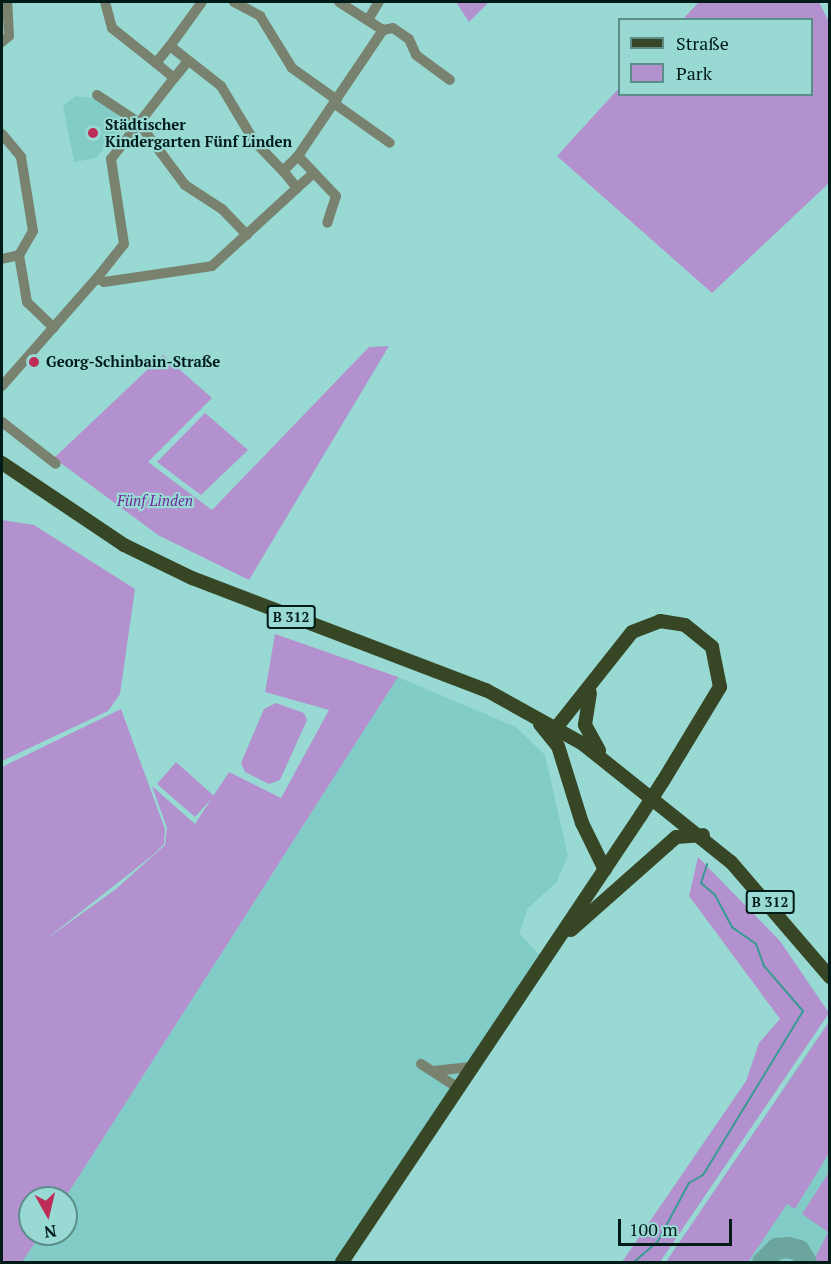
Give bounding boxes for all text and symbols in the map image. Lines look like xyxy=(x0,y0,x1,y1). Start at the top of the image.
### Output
legend xyxy=(618,18,813,96)
text: Straße xyxy=(676,31,729,55)
text: Park xyxy=(676,61,712,85)
place label: Städtischer Kindergarten Fünf Linden xyxy=(105,115,292,150)
marker: Städtischer Kindergarten Fünf Linden xyxy=(86,126,100,140)
place label: Georg-Schinbain-Straße xyxy=(46,353,220,371)
marker: Georg-Schinbain-Straße xyxy=(27,355,41,369)
park label: Fünf Linden xyxy=(117,492,193,510)
road number: B 312 xyxy=(266,606,316,628)
road number: B 312 xyxy=(744,891,796,913)
north arrow xyxy=(18,1186,78,1246)
scale bar xyxy=(621,1207,735,1245)
text: 100 m xyxy=(629,1217,678,1241)
text: N xyxy=(43,1220,58,1244)

